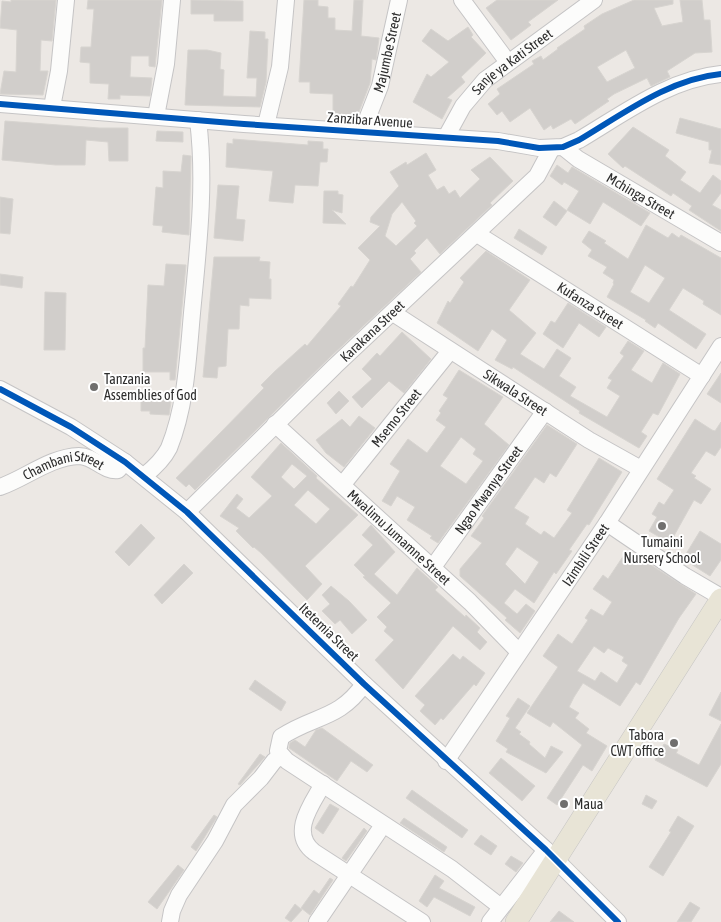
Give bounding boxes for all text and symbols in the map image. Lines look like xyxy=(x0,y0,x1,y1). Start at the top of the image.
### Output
street label: Majumbe Street xyxy=(370,11,404,95)
street label: Sanje ya Kati Street xyxy=(468,25,555,98)
street label: Zanzibar Avenue xyxy=(327,109,413,131)
street label: Mchinga Street xyxy=(604,170,678,222)
street label: Kufanza Street xyxy=(554,279,626,332)
street label: Karakana Street xyxy=(337,297,408,365)
street label: Sikwala Street xyxy=(481,366,550,419)
place label: Tanzania Assemblies of God xyxy=(104,371,197,403)
marker: Tanzania Assemblies of God xyxy=(88,381,100,393)
street label: Msemo Street xyxy=(368,385,424,450)
street label: Ngao Mwanya Street xyxy=(451,443,525,537)
street label: Chambani Street xyxy=(20,448,107,483)
street label: Mwalimu Jumamne Street xyxy=(344,486,454,588)
marker: Tumaini Nursery School xyxy=(656,520,668,532)
street label: Izimbili Street xyxy=(559,521,612,589)
place label: Tumaini Nursery School xyxy=(624,534,701,566)
street label: Itetemia Street xyxy=(296,600,362,664)
place label: Tabora CWT office xyxy=(611,727,664,759)
marker: Tabora CWT office xyxy=(668,737,680,749)
place label: Maua xyxy=(574,796,603,812)
marker: Maua xyxy=(558,798,570,810)

